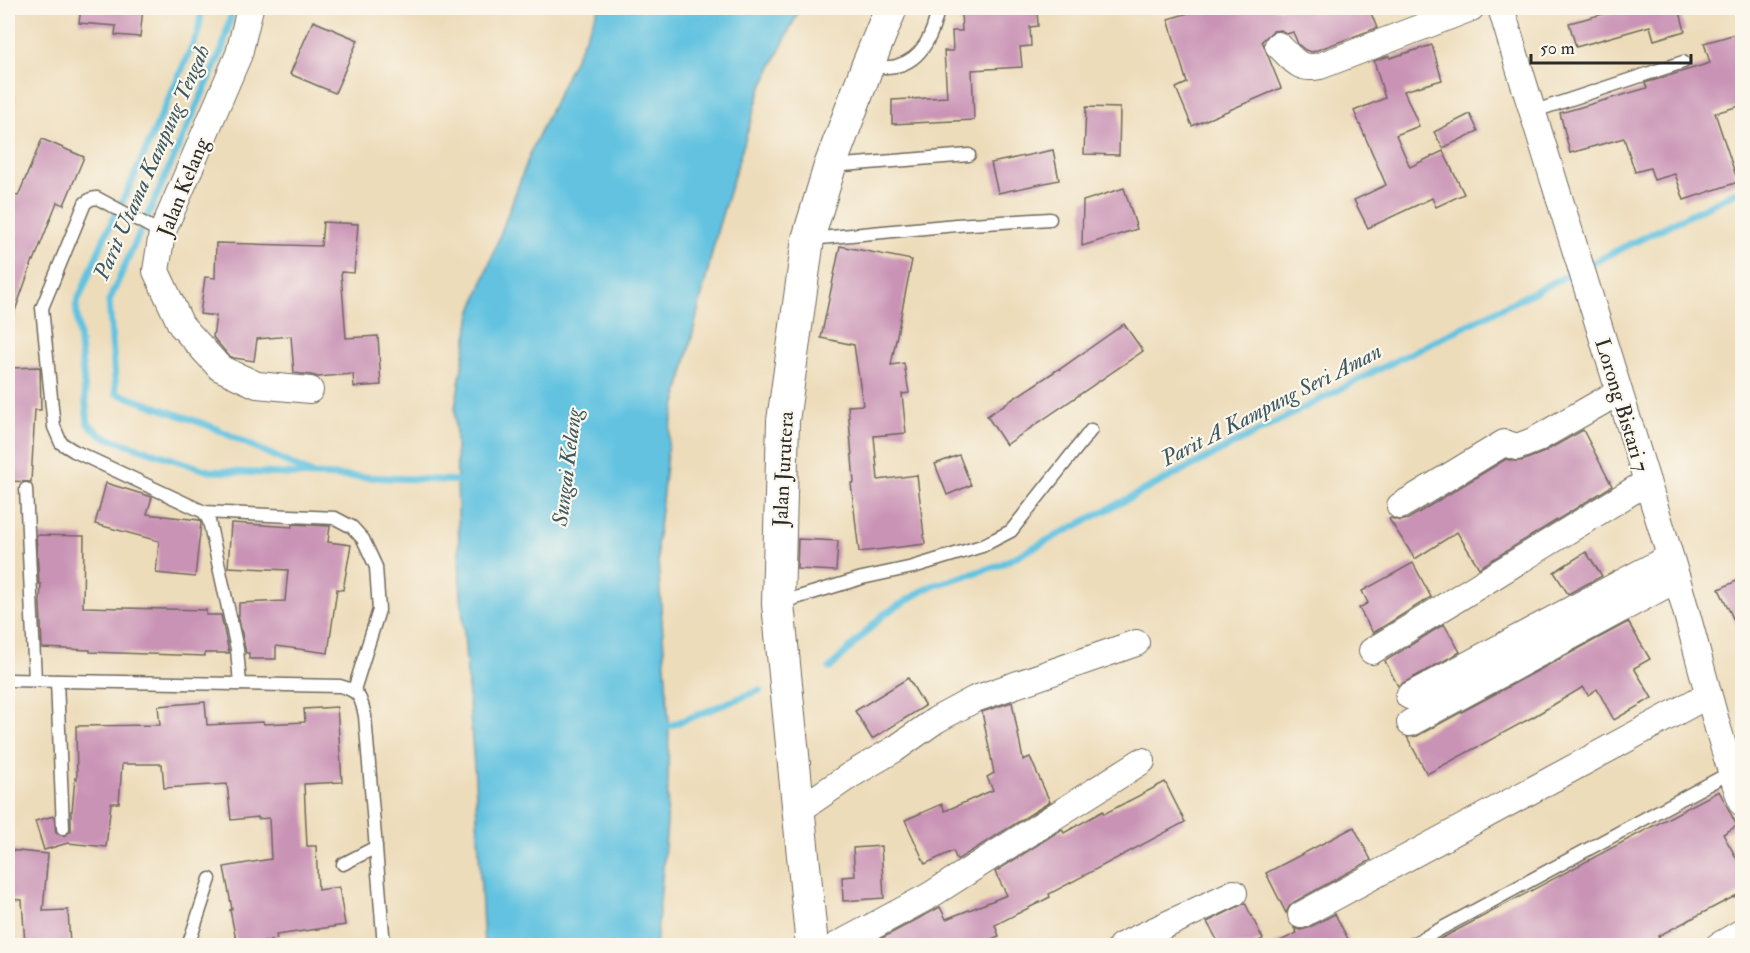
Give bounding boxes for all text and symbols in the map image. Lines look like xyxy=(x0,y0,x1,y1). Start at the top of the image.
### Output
scale bar xyxy=(1531,27,1692,65)
text: 50 m xyxy=(1540,37,1575,60)
water label: Parit Utama Kampung Tengah xyxy=(87,40,217,285)
street label: Jalan Kelang xyxy=(151,133,216,242)
street label: Lorong Bistari 7 xyxy=(1588,335,1655,476)
water label: Parit A Kampung Seri Aman xyxy=(1156,337,1386,473)
water label: Sungai Kelang xyxy=(546,406,588,528)
street label: Jalan Jurutera xyxy=(767,410,800,528)

